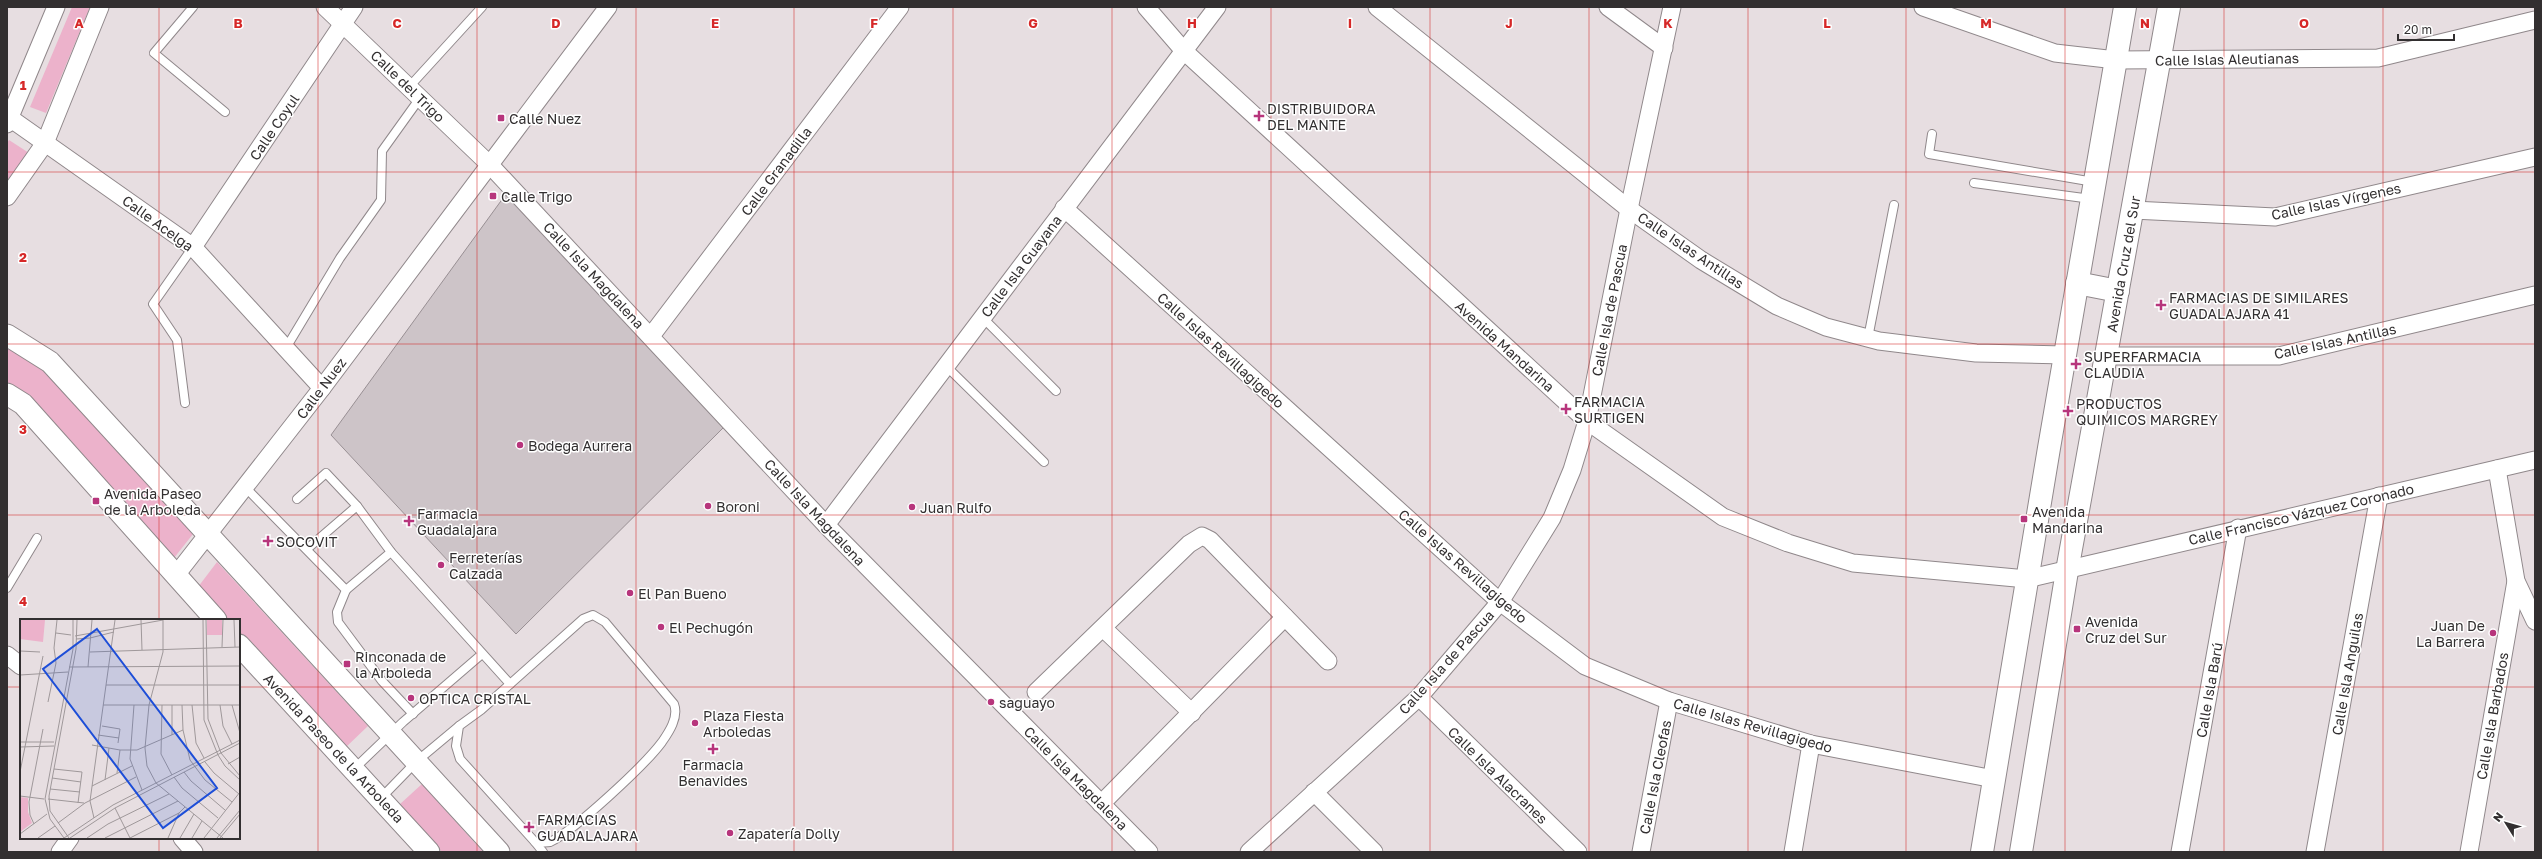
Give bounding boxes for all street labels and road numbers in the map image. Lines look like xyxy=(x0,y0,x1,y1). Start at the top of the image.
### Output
street label: Calle del Trigo xyxy=(367,46,449,126)
street label: Calle Islas Aleutianas xyxy=(2155,49,2299,69)
street label: Calle Coyul xyxy=(246,91,302,163)
street label: Calle Granadilla xyxy=(737,123,815,219)
street label: Calle Islas Vírgenes xyxy=(2270,179,2402,223)
street label: Calle Acelga xyxy=(119,192,197,254)
street label: Avenida Cruz del Sur xyxy=(2103,194,2143,334)
street label: Calle Islas Antillas xyxy=(1635,208,1747,292)
street label: Calle Isla Guayana xyxy=(977,212,1065,320)
street label: Calle Isla Magdalena xyxy=(540,218,648,332)
street label: Calle Isla de Pascua xyxy=(1588,243,1630,377)
street label: Calle Islas Revillagigedo xyxy=(1154,289,1288,411)
street label: Avenida Mandarina xyxy=(1452,297,1558,395)
street label: Calle Islas Antillas xyxy=(2272,320,2398,362)
street label: Calle Nuez xyxy=(292,354,350,422)
street label: Calle Isla Magdalena xyxy=(761,455,869,569)
street label: Calle Francisco Vázquez Coronado xyxy=(2187,480,2415,548)
street label: Calle Islas Revillagigedo xyxy=(1395,506,1531,626)
street label: Calle Isla de Pascua xyxy=(1395,606,1497,718)
street label: Calle Isla Anguilas xyxy=(2328,611,2366,737)
street label: Calle Isla Barú xyxy=(2192,641,2226,739)
street label: Calle Isla Barbados xyxy=(2472,651,2512,781)
street label: Avenida Paseo de la Arboleda xyxy=(260,670,408,826)
street label: Calle Islas Revillagigedo xyxy=(1671,694,1835,756)
street label: Calle Isla Cleofas xyxy=(1636,718,1674,836)
street label: Calle Isla Magdalena xyxy=(1021,723,1131,833)
street label: Calle Isla Alacranes xyxy=(1445,723,1551,827)

